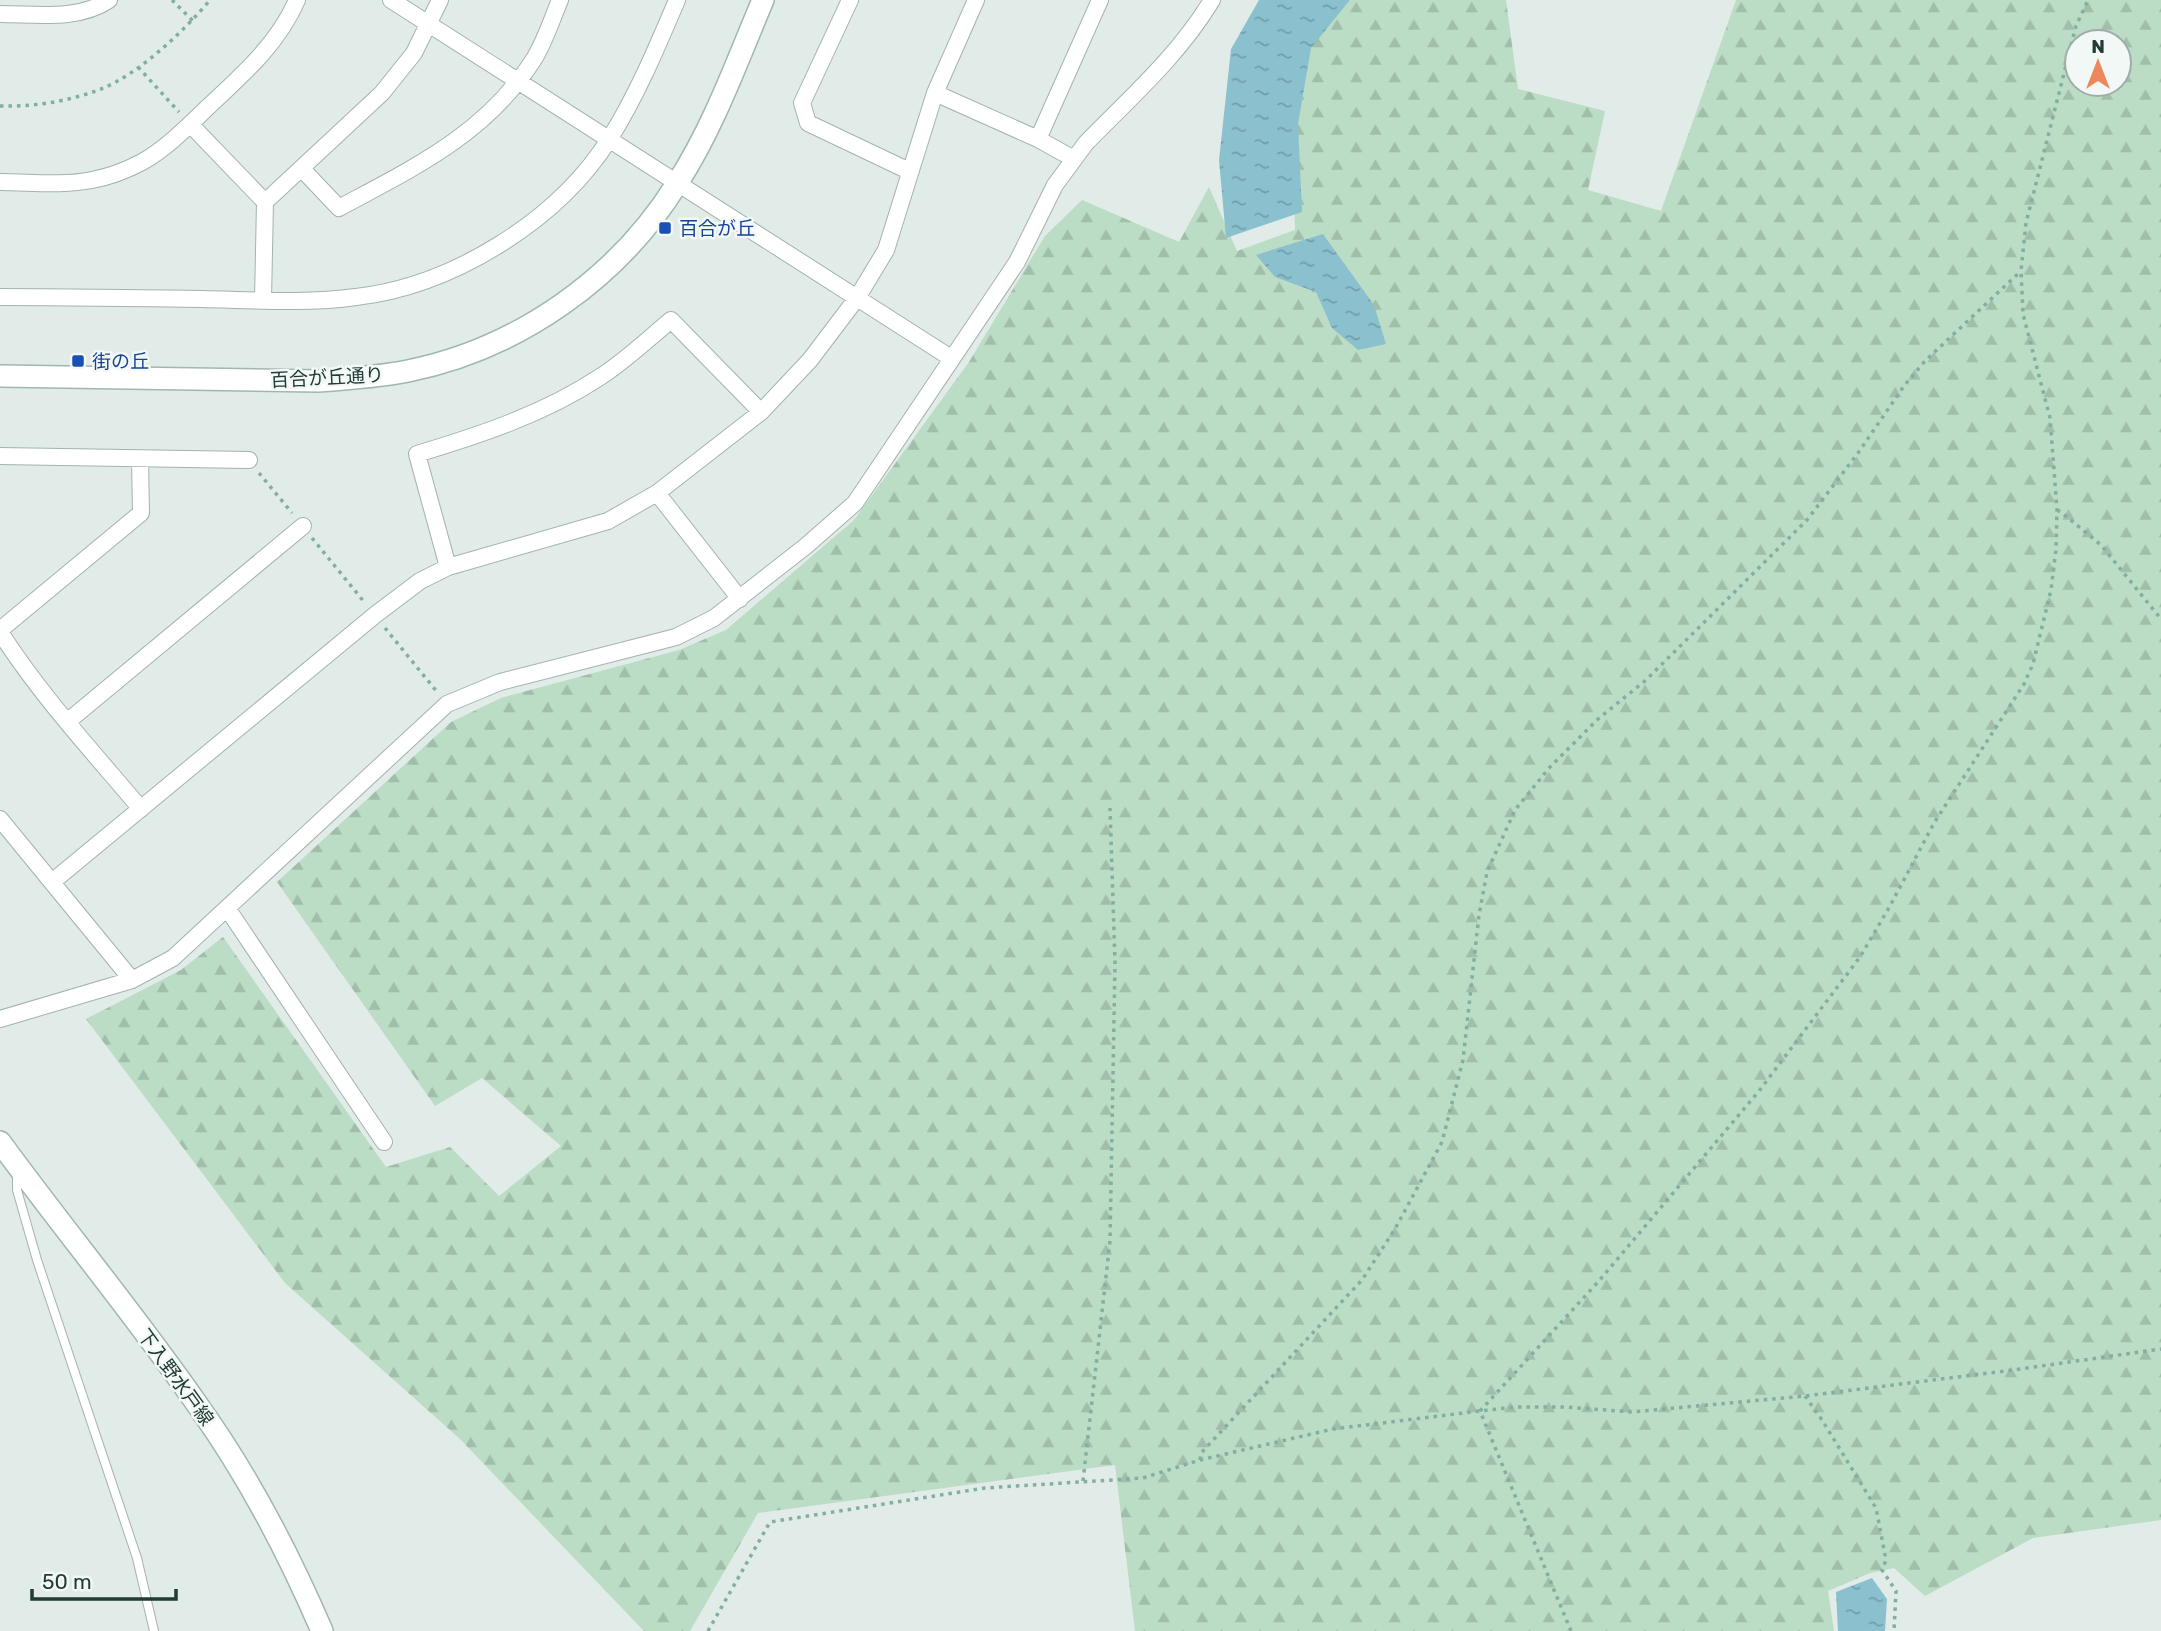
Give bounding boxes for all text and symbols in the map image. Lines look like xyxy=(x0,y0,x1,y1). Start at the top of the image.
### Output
north arrow xyxy=(2063,28,2133,98)
text: N xyxy=(2091,35,2105,58)
place label: 百合が丘 xyxy=(679,217,755,240)
marker: 百合が丘 xyxy=(657,220,673,236)
place label: 街の丘 xyxy=(92,350,149,373)
marker: 街の丘 xyxy=(70,353,86,369)
street label: 百合が丘通り xyxy=(269,363,385,392)
street label: 下入野水戸線 xyxy=(133,1324,218,1430)
scale bar xyxy=(32,1558,175,1602)
text: 50 m xyxy=(42,1569,92,1594)

